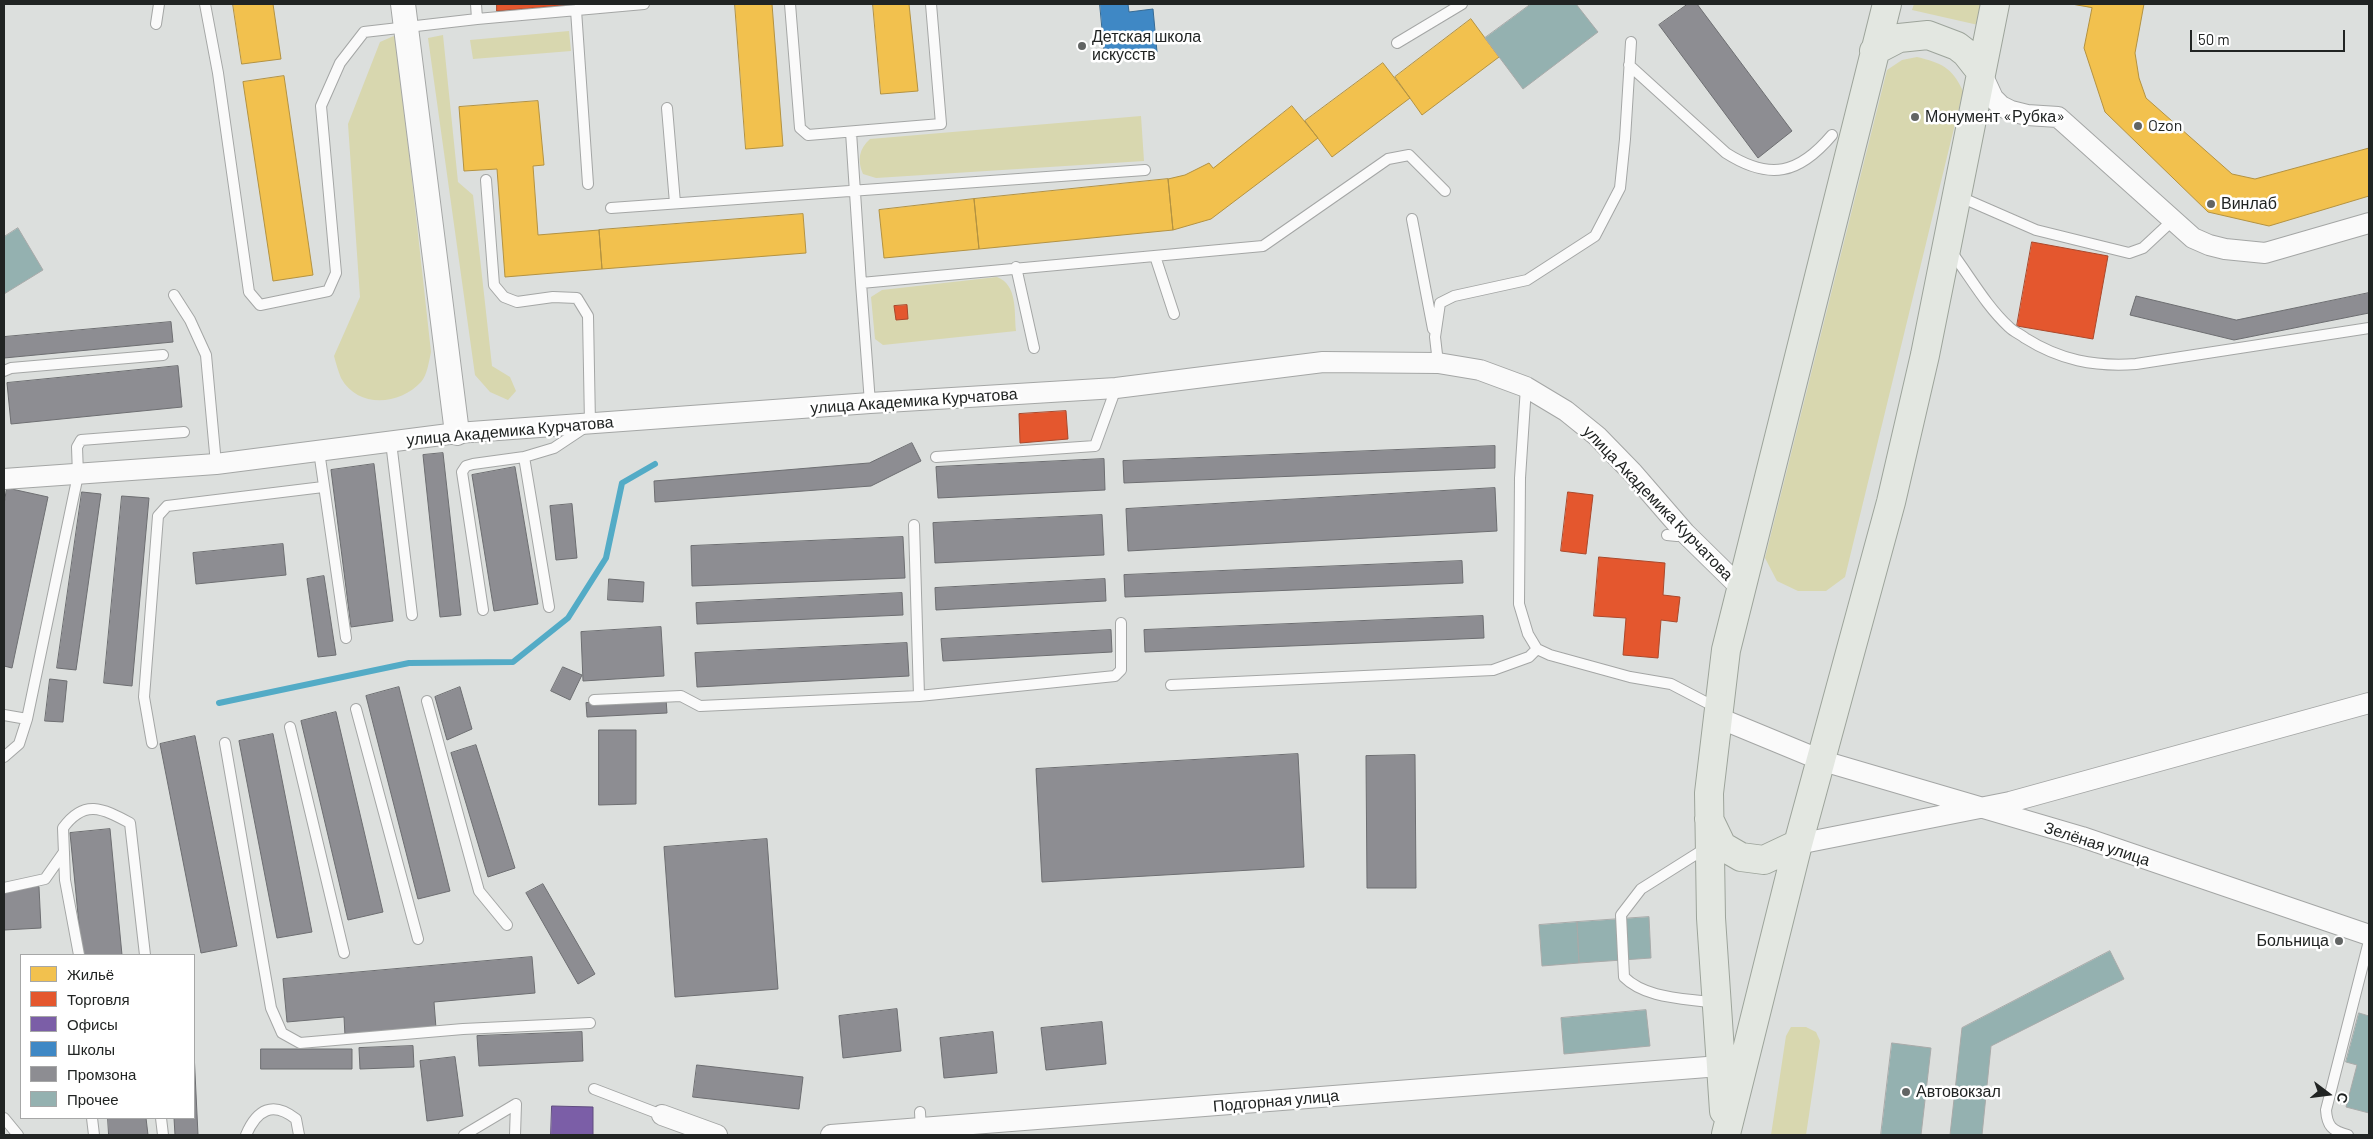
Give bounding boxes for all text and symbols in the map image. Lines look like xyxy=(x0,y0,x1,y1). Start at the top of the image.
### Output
scale bar xyxy=(2193,20,2348,52)
place label: Детская школа искусств xyxy=(1092,27,1201,65)
text: 50 m xyxy=(2198,30,2230,48)
marker: Детская школа искусств xyxy=(1076,40,1088,52)
place label: Монумент «Рубка» xyxy=(1925,107,2065,127)
marker: Монумент «Рубка» xyxy=(1909,111,1921,123)
place label: Ozon xyxy=(2148,116,2182,136)
marker: Ozon xyxy=(2132,120,2144,132)
place label: Винлаб xyxy=(2221,194,2277,214)
marker: Винлаб xyxy=(2205,198,2217,210)
street label: улица Академика Курчатова xyxy=(810,384,1018,418)
street label: улица Академика Курчатова xyxy=(406,412,614,450)
street label: улица Академика Курчатова xyxy=(1579,422,1737,584)
street label: Зелёная улица xyxy=(2042,818,2152,870)
place label: Больница xyxy=(2256,931,2329,951)
marker: Больница xyxy=(2333,935,2345,947)
legend xyxy=(20,954,195,1119)
text: Жильё xyxy=(67,965,114,983)
text: Торговля xyxy=(67,990,130,1008)
text: Офисы xyxy=(67,1015,118,1033)
text: Школы xyxy=(67,1040,115,1058)
text: Промзона xyxy=(67,1065,136,1083)
north arrow xyxy=(2303,1069,2353,1119)
place label: Автовокзал xyxy=(1916,1082,2001,1102)
street label: Подгорная улица xyxy=(1212,1086,1340,1116)
marker: Автовокзал xyxy=(1900,1086,1912,1098)
text: Прочее xyxy=(67,1090,119,1108)
text: С xyxy=(2333,1091,2352,1105)

